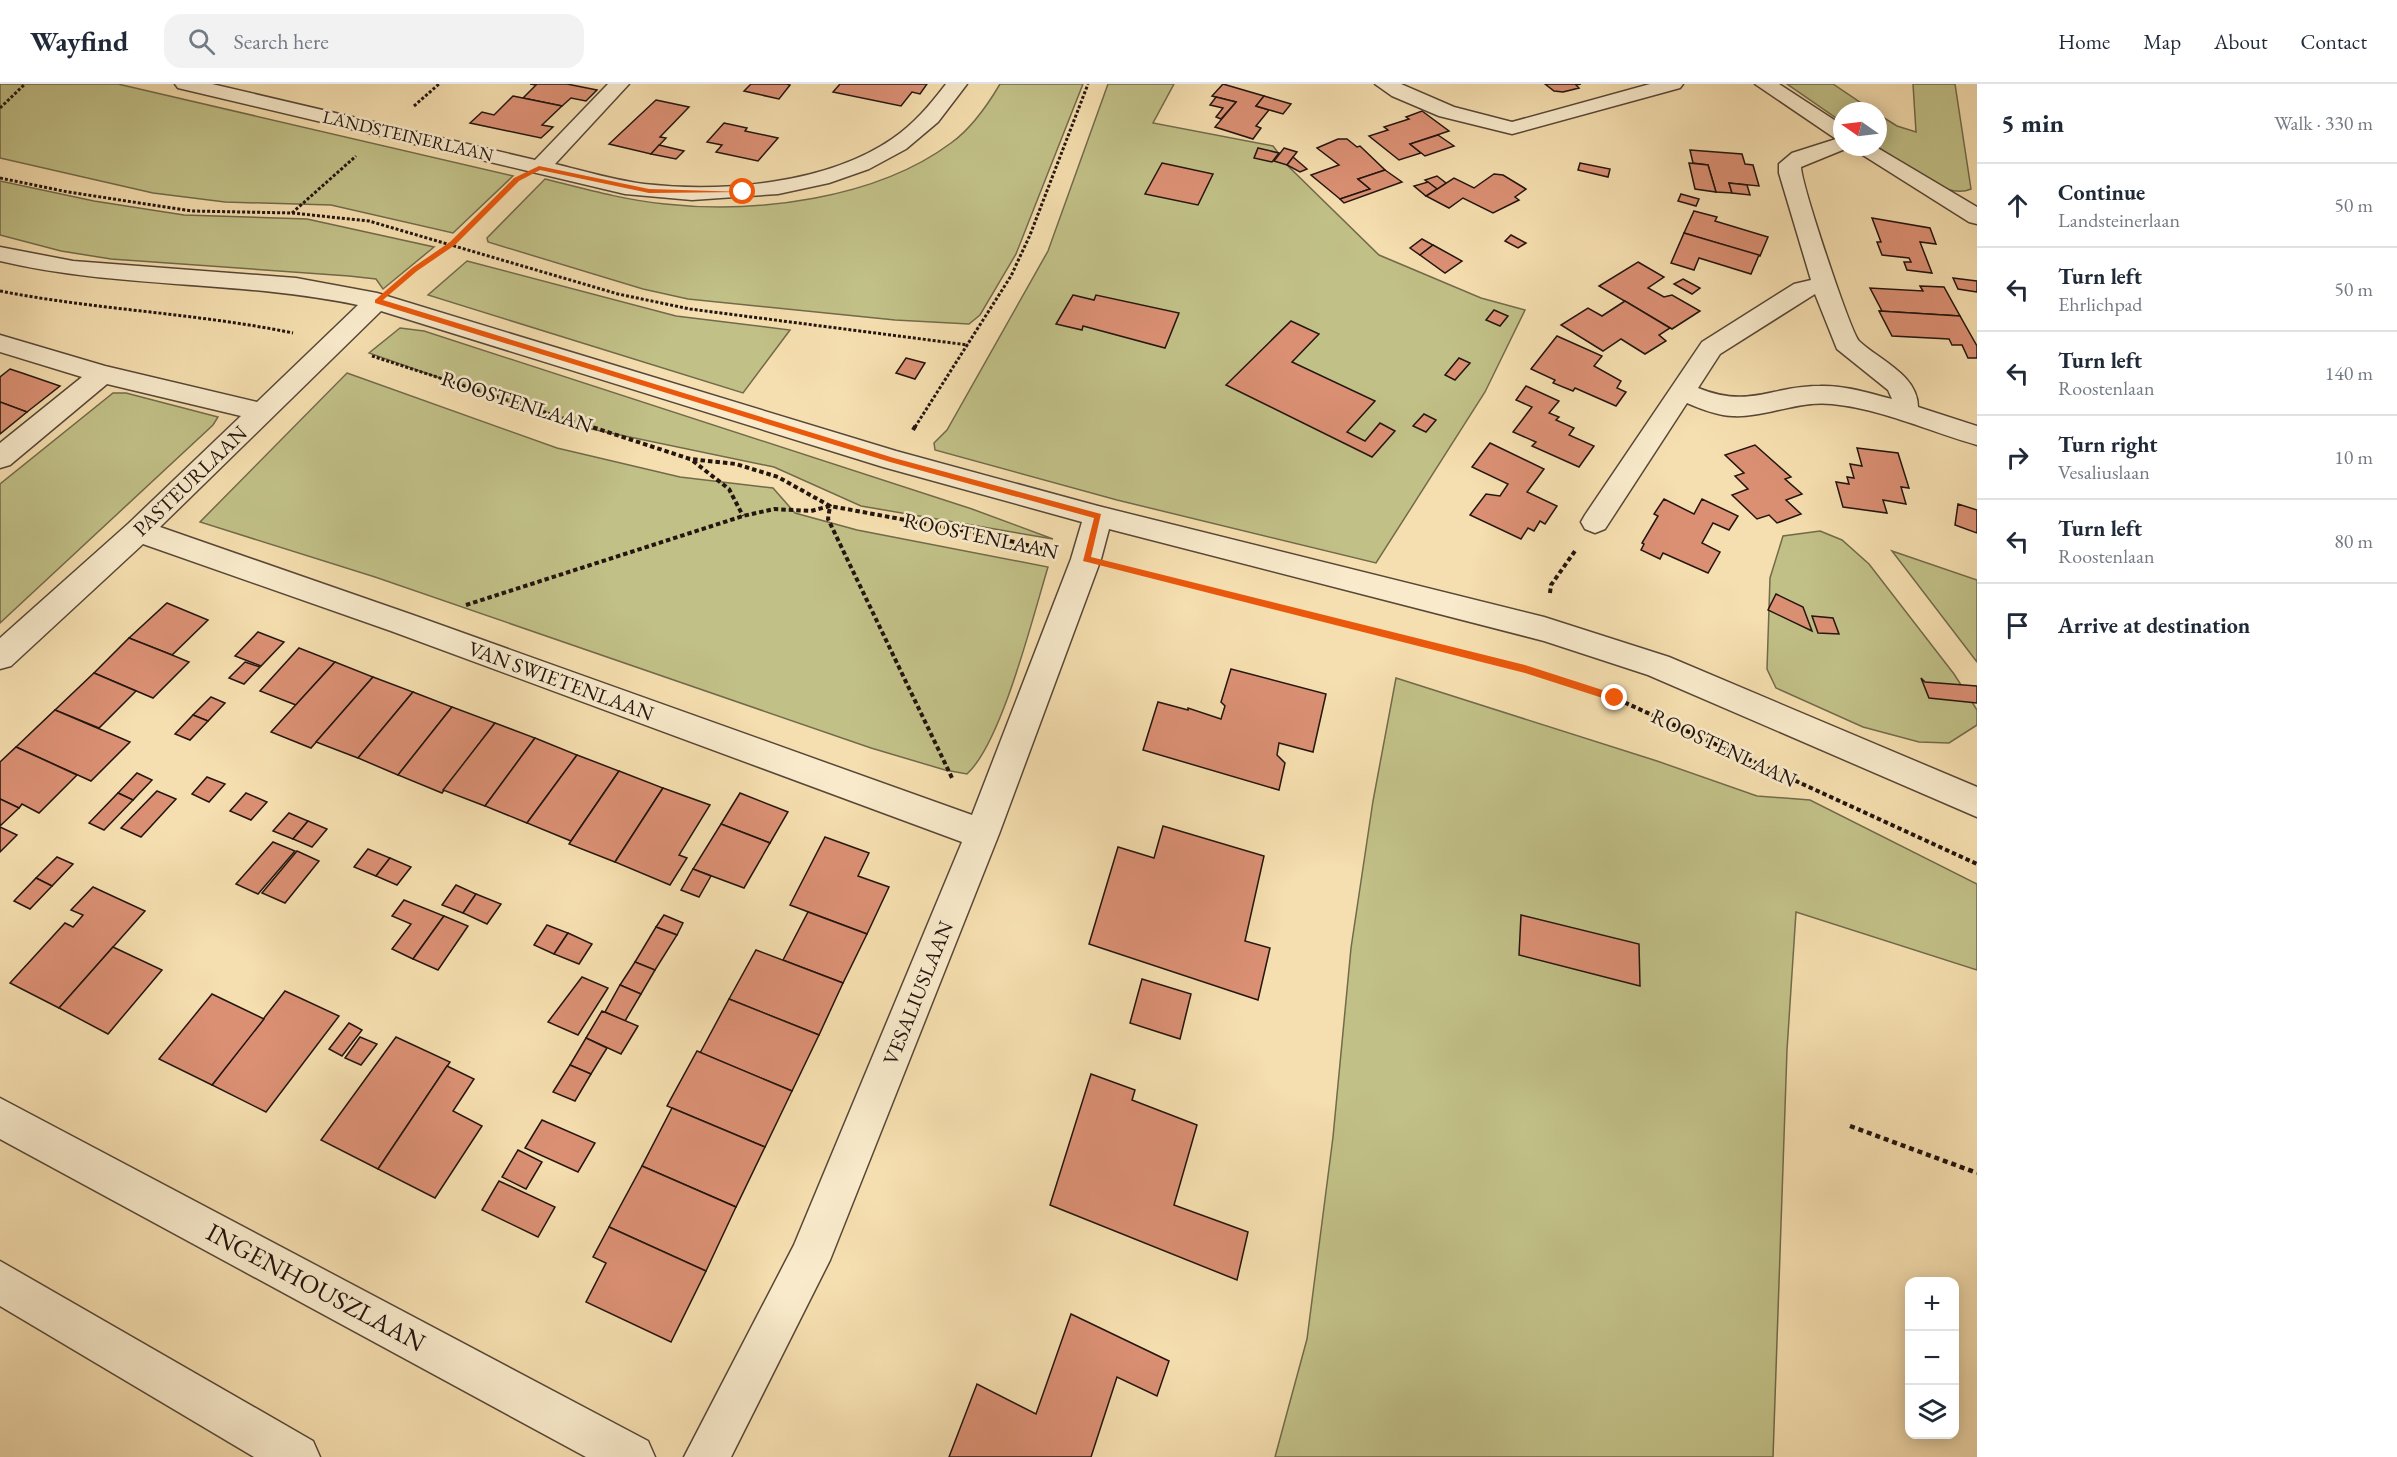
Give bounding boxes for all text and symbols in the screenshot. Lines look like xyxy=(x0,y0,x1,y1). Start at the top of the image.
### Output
search box xyxy=(164,14,584,68)
text: Wayfind xyxy=(30,23,128,59)
icon: search xyxy=(185,25,218,58)
text: Search here xyxy=(233,27,329,56)
text: Home xyxy=(2058,28,2110,55)
text: Map xyxy=(2143,28,2181,55)
text: About xyxy=(2214,28,2267,55)
text: Contact xyxy=(2300,28,2367,55)
north arrow xyxy=(1833,102,1887,156)
street label: LANDSTEINERLAAN xyxy=(321,105,496,167)
text: 5 min xyxy=(2001,106,2064,140)
text: Walk · 330 m xyxy=(2274,110,2373,136)
route start xyxy=(729,178,755,204)
text: Continue xyxy=(2058,178,2145,207)
icon: ahead xyxy=(2001,189,2034,222)
text: 50 m xyxy=(2334,192,2373,218)
text: Landsteinerlaan xyxy=(2058,207,2180,233)
text: Turn left xyxy=(2058,262,2142,291)
icon: left xyxy=(2001,273,2034,306)
text: 50 m xyxy=(2334,276,2373,302)
text: Ehrlichpad xyxy=(2058,291,2142,317)
text: Turn left xyxy=(2058,346,2142,375)
icon: left xyxy=(2001,357,2034,390)
text: 140 m xyxy=(2325,360,2373,386)
street label: ROOSTENLAAN xyxy=(438,364,596,439)
text: Roostenlaan xyxy=(2058,375,2154,401)
street label: PASTEURLAAN xyxy=(127,419,253,542)
text: Turn right xyxy=(2058,430,2157,459)
icon: right xyxy=(2001,441,2034,474)
text: 10 m xyxy=(2334,444,2373,470)
text: Vesaliuslaan xyxy=(2058,459,2150,485)
street label: ROOSTENLAAN xyxy=(901,506,1061,565)
text: Turn left xyxy=(2058,514,2142,543)
icon: left xyxy=(2001,525,2034,558)
text: 80 m xyxy=(2334,528,2373,554)
text: Roostenlaan xyxy=(2058,543,2154,569)
icon: arrive xyxy=(2001,609,2034,642)
text: Arrive at destination xyxy=(2058,611,2250,640)
street label: VAN SWIETENLAAN xyxy=(465,634,658,727)
route end xyxy=(1601,684,1627,710)
street label: ROOSTENLAAN xyxy=(1647,702,1802,793)
street label: VESALIUSLAAN xyxy=(876,917,959,1069)
street label: INGENHOUSZLAAN xyxy=(201,1215,432,1359)
map controls xyxy=(1905,1277,1959,1439)
button: + xyxy=(1905,1277,1959,1331)
button: − xyxy=(1905,1331,1959,1385)
button: layers xyxy=(1905,1385,1959,1439)

